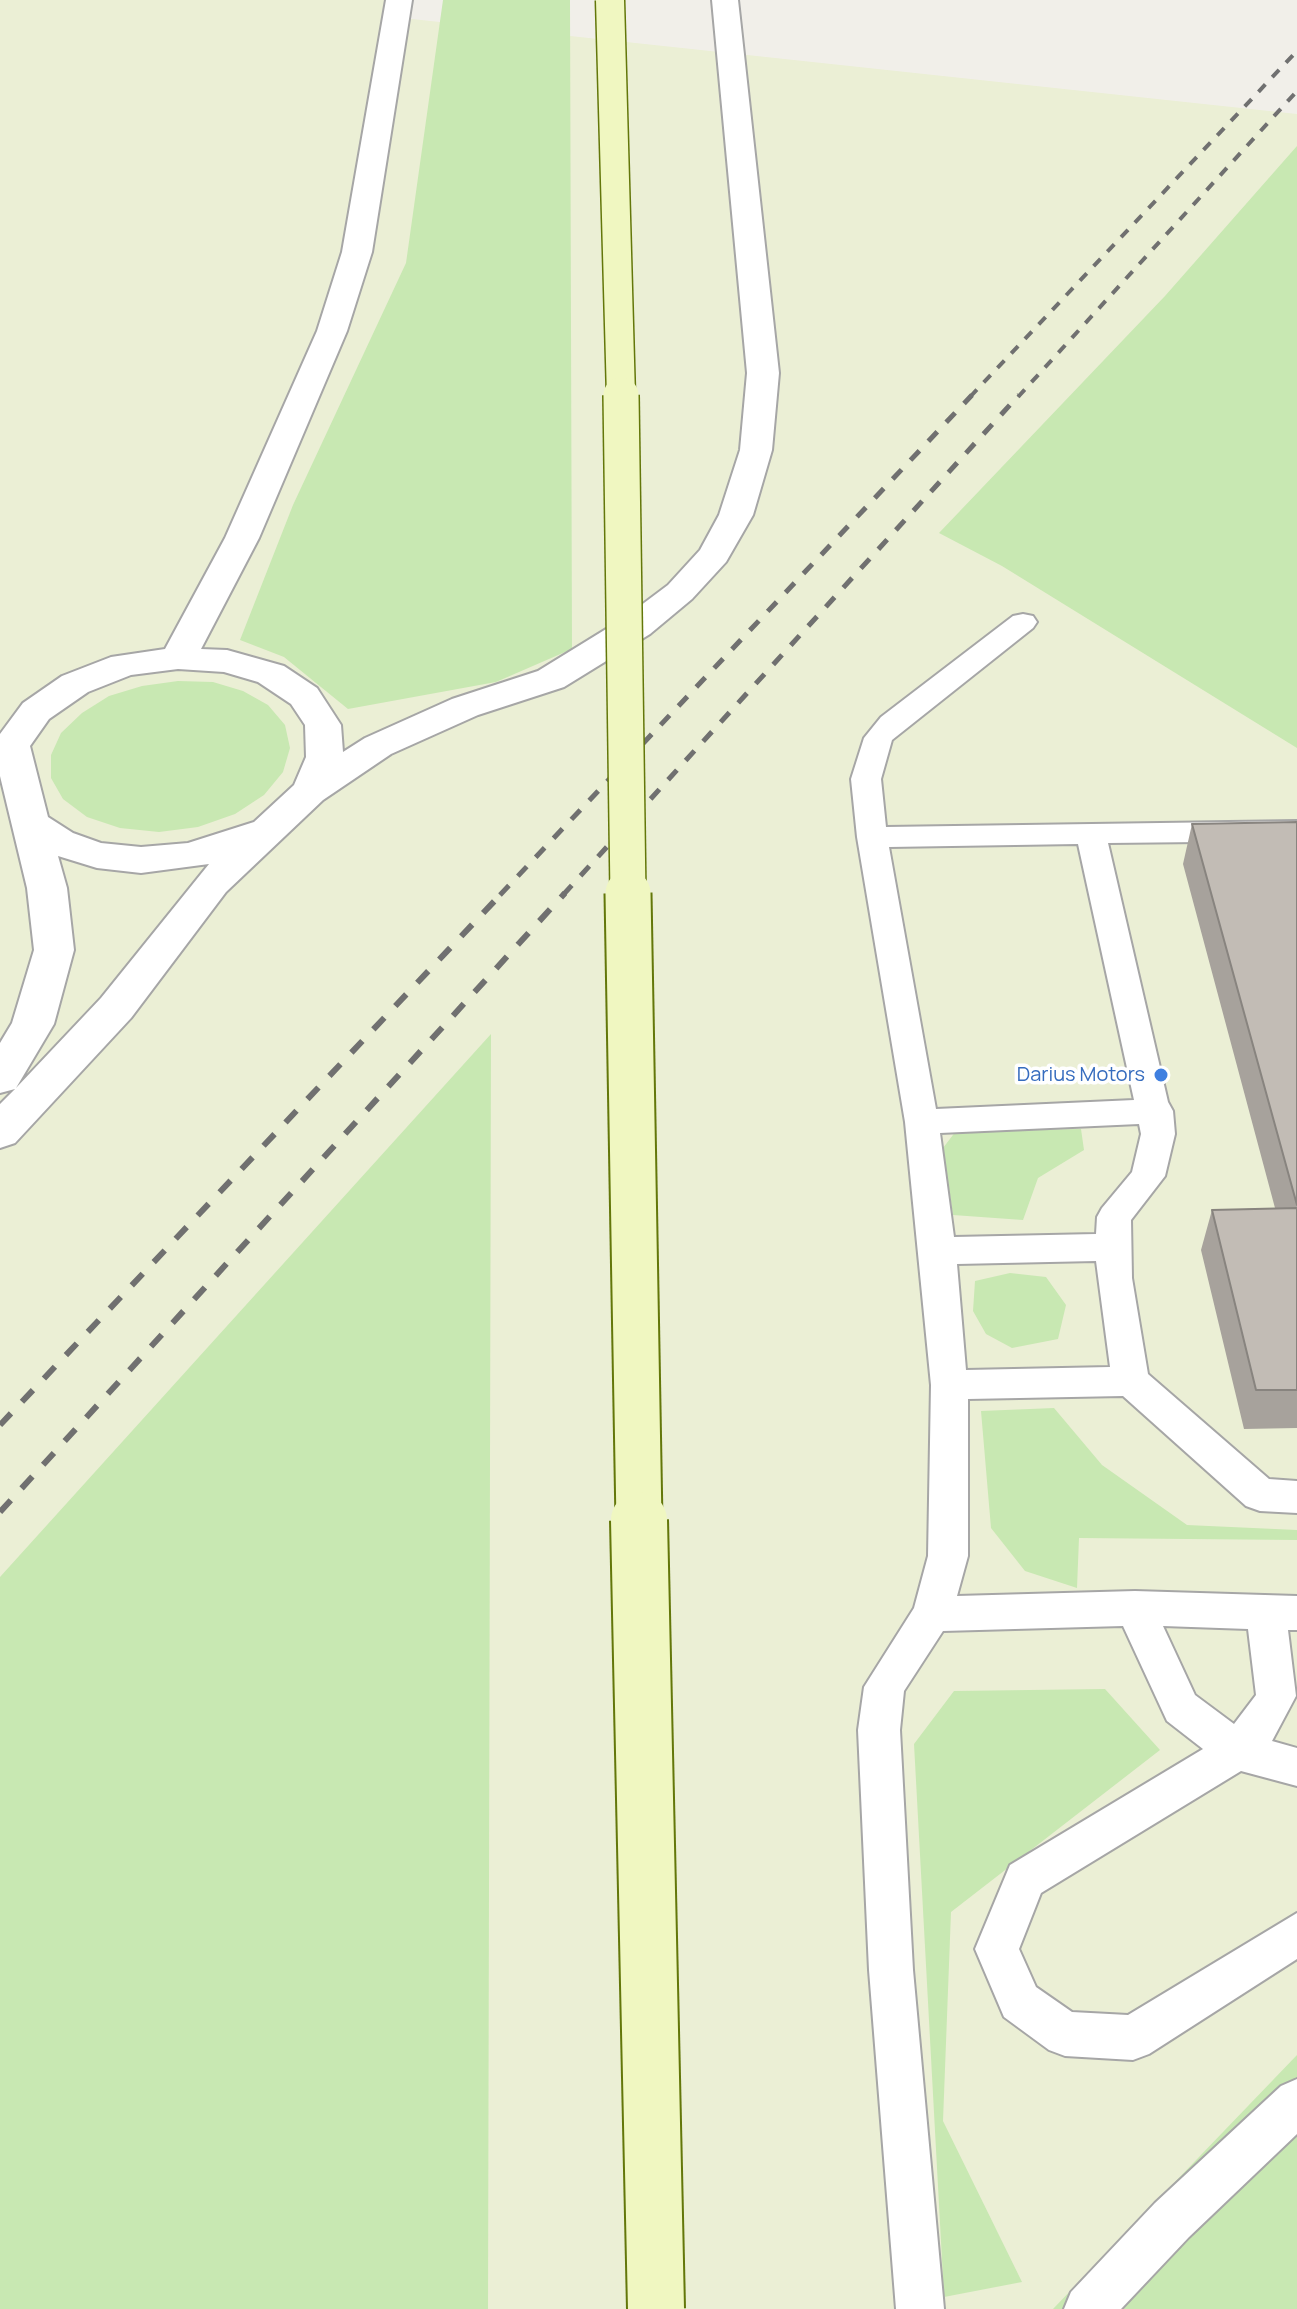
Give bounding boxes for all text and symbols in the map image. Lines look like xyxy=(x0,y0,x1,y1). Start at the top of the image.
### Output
place label: Darius Motors xyxy=(1017,1063,1145,1087)
marker: Darius Motors xyxy=(1152,1066,1170,1084)

